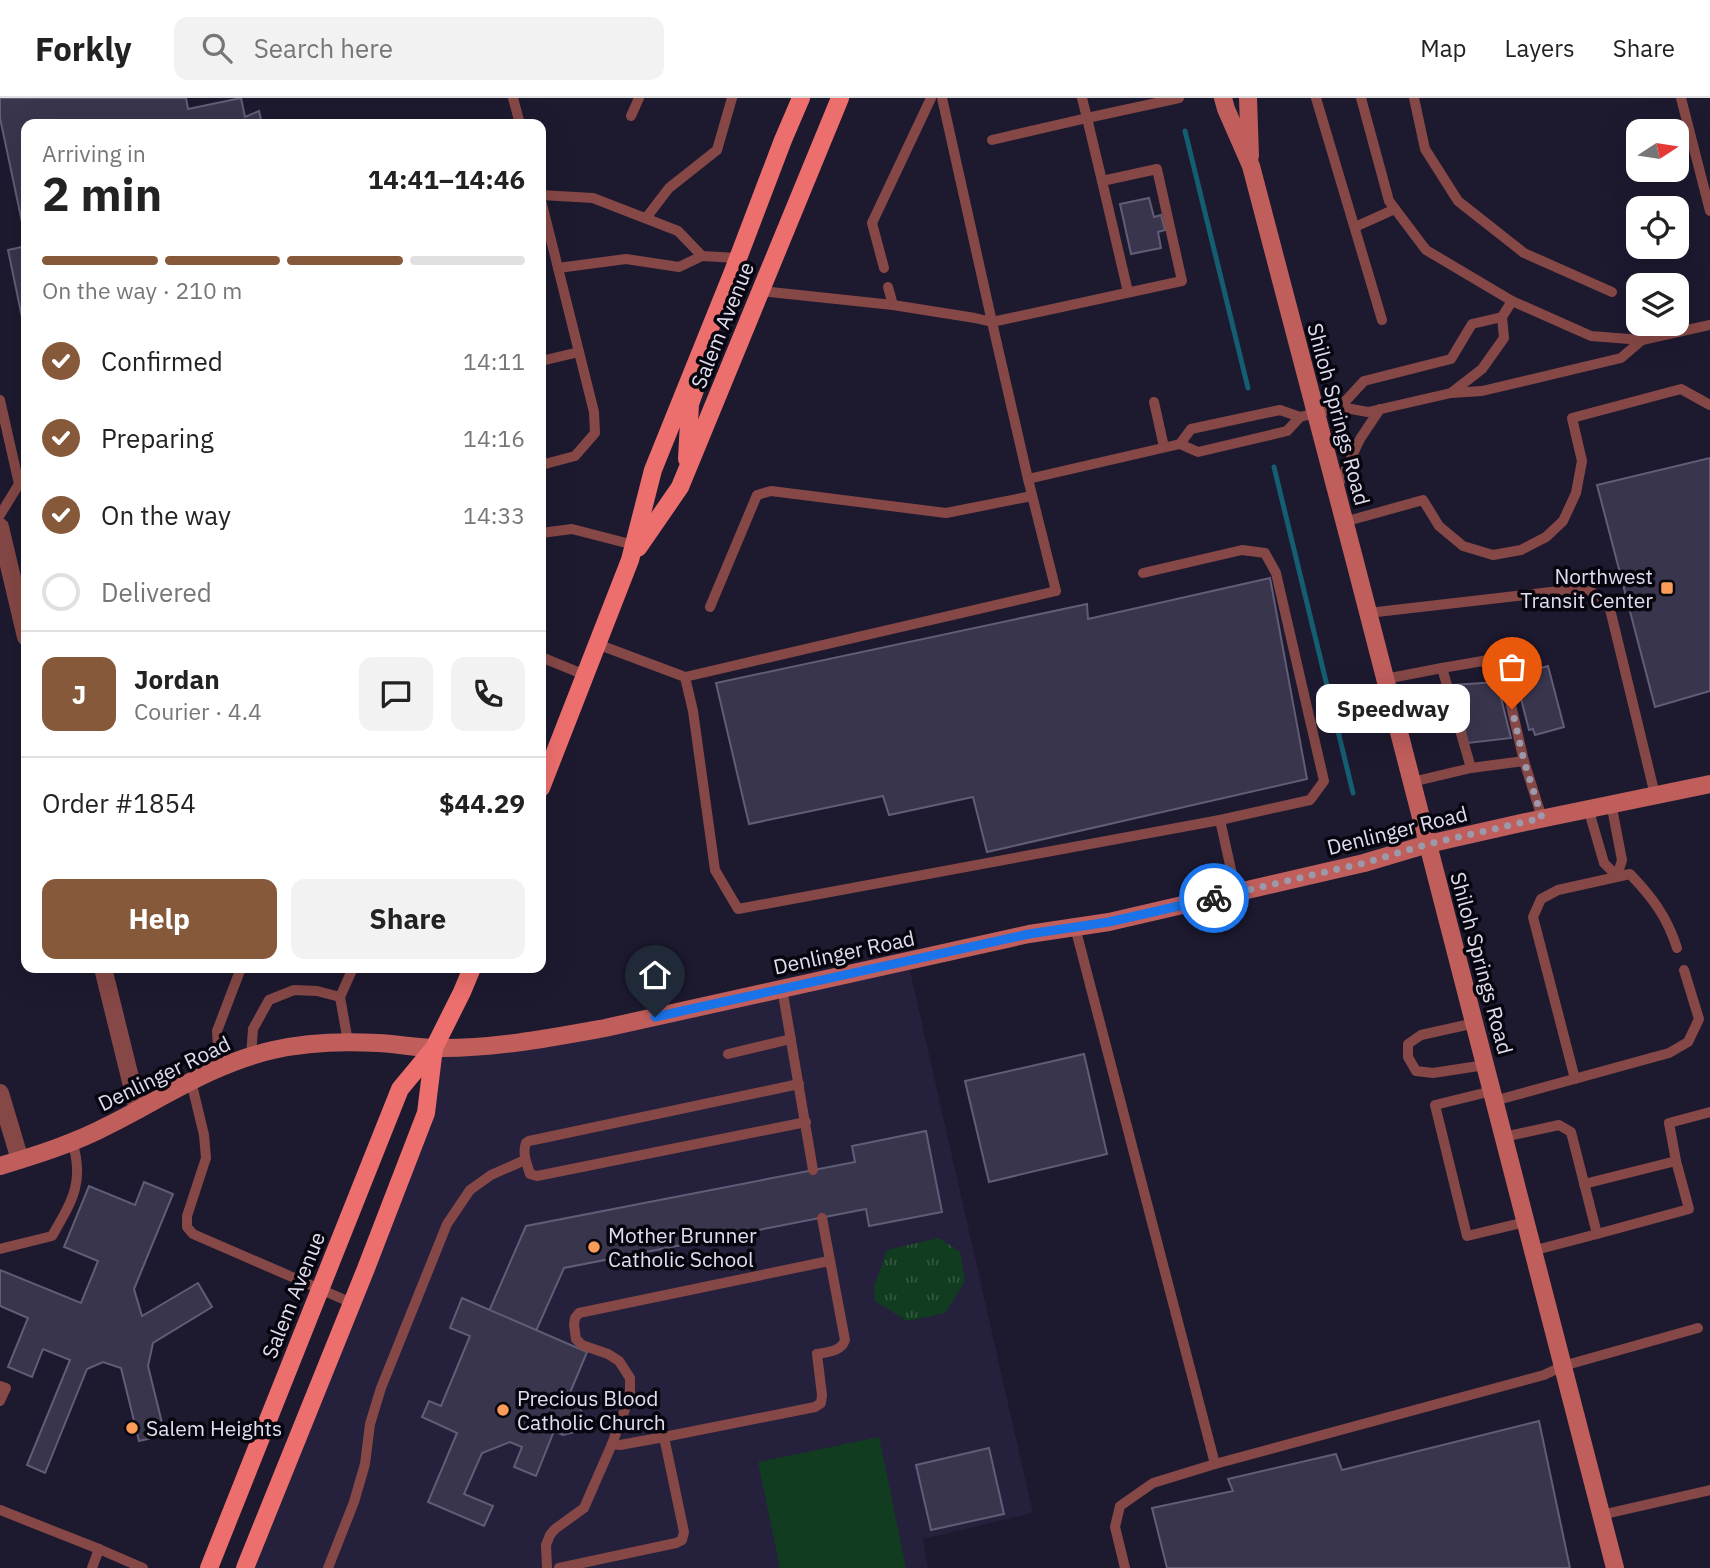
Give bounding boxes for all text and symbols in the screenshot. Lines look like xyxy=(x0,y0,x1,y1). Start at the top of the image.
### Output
search box xyxy=(174,17,664,80)
text: Forkly xyxy=(35,27,132,70)
icon: search xyxy=(198,29,236,67)
text: Search here xyxy=(254,31,393,65)
text: Map xyxy=(1420,32,1467,64)
text: Layers xyxy=(1505,32,1575,64)
text: Share xyxy=(1613,32,1675,64)
north arrow xyxy=(1626,119,1689,182)
map controls xyxy=(1626,119,1689,336)
text: Arriving in xyxy=(42,138,146,168)
text: 14:41–14:46 xyxy=(368,162,525,196)
text: 2 min xyxy=(42,164,162,224)
button: locate xyxy=(1626,196,1689,259)
street label: Salem Avenue xyxy=(684,258,760,392)
button: layers xyxy=(1626,273,1689,336)
text: On the way · 210 m xyxy=(42,275,242,305)
street label: Shiloh Springs Road xyxy=(1301,320,1377,508)
icon: check xyxy=(42,342,80,380)
text: Confirmed xyxy=(101,344,223,378)
text: 14:11 xyxy=(463,346,525,376)
icon: check xyxy=(42,419,80,457)
text: Preparing xyxy=(101,421,214,455)
text: 14:16 xyxy=(463,423,525,453)
icon: check xyxy=(42,496,80,534)
text: On the way xyxy=(101,498,231,532)
text: 14:33 xyxy=(463,500,525,530)
place label: Northwest Transit Center xyxy=(1520,562,1653,614)
text: Delivered xyxy=(101,575,212,609)
marker: Northwest Transit Center xyxy=(1659,580,1675,596)
pin xyxy=(1482,637,1542,709)
icon: bag xyxy=(1493,648,1531,686)
button: chat xyxy=(359,657,433,731)
button: phone xyxy=(451,657,525,731)
text: Jordan xyxy=(134,662,220,696)
text: J xyxy=(72,677,86,711)
callout: Speedway xyxy=(1316,684,1470,734)
text: Speedway xyxy=(1337,693,1449,723)
text: Courier · 4.4 xyxy=(134,696,262,726)
text: Order #1854 xyxy=(42,786,196,820)
text: $44.29 xyxy=(439,786,525,820)
street label: Denlinger Road xyxy=(1324,799,1470,861)
courier xyxy=(1179,863,1249,933)
street label: Shiloh Springs Road xyxy=(1444,869,1520,1057)
button: Help xyxy=(42,879,277,959)
button: Share xyxy=(291,879,525,959)
icon: bike xyxy=(1195,879,1233,917)
street label: Denlinger Road xyxy=(771,923,917,981)
pin xyxy=(625,945,685,1017)
icon: home xyxy=(636,956,674,994)
street label: Denlinger Road xyxy=(93,1029,235,1117)
place label: Mother Brunner Catholic School xyxy=(608,1221,757,1273)
street label: Salem Avenue xyxy=(255,1228,331,1362)
marker: Mother Brunner Catholic School xyxy=(586,1239,602,1255)
place label: Precious Blood Catholic Church xyxy=(517,1384,666,1436)
marker: Precious Blood Catholic Church xyxy=(495,1402,511,1418)
place label: Salem Heights xyxy=(146,1414,282,1442)
marker: Salem Heights xyxy=(124,1420,140,1436)

